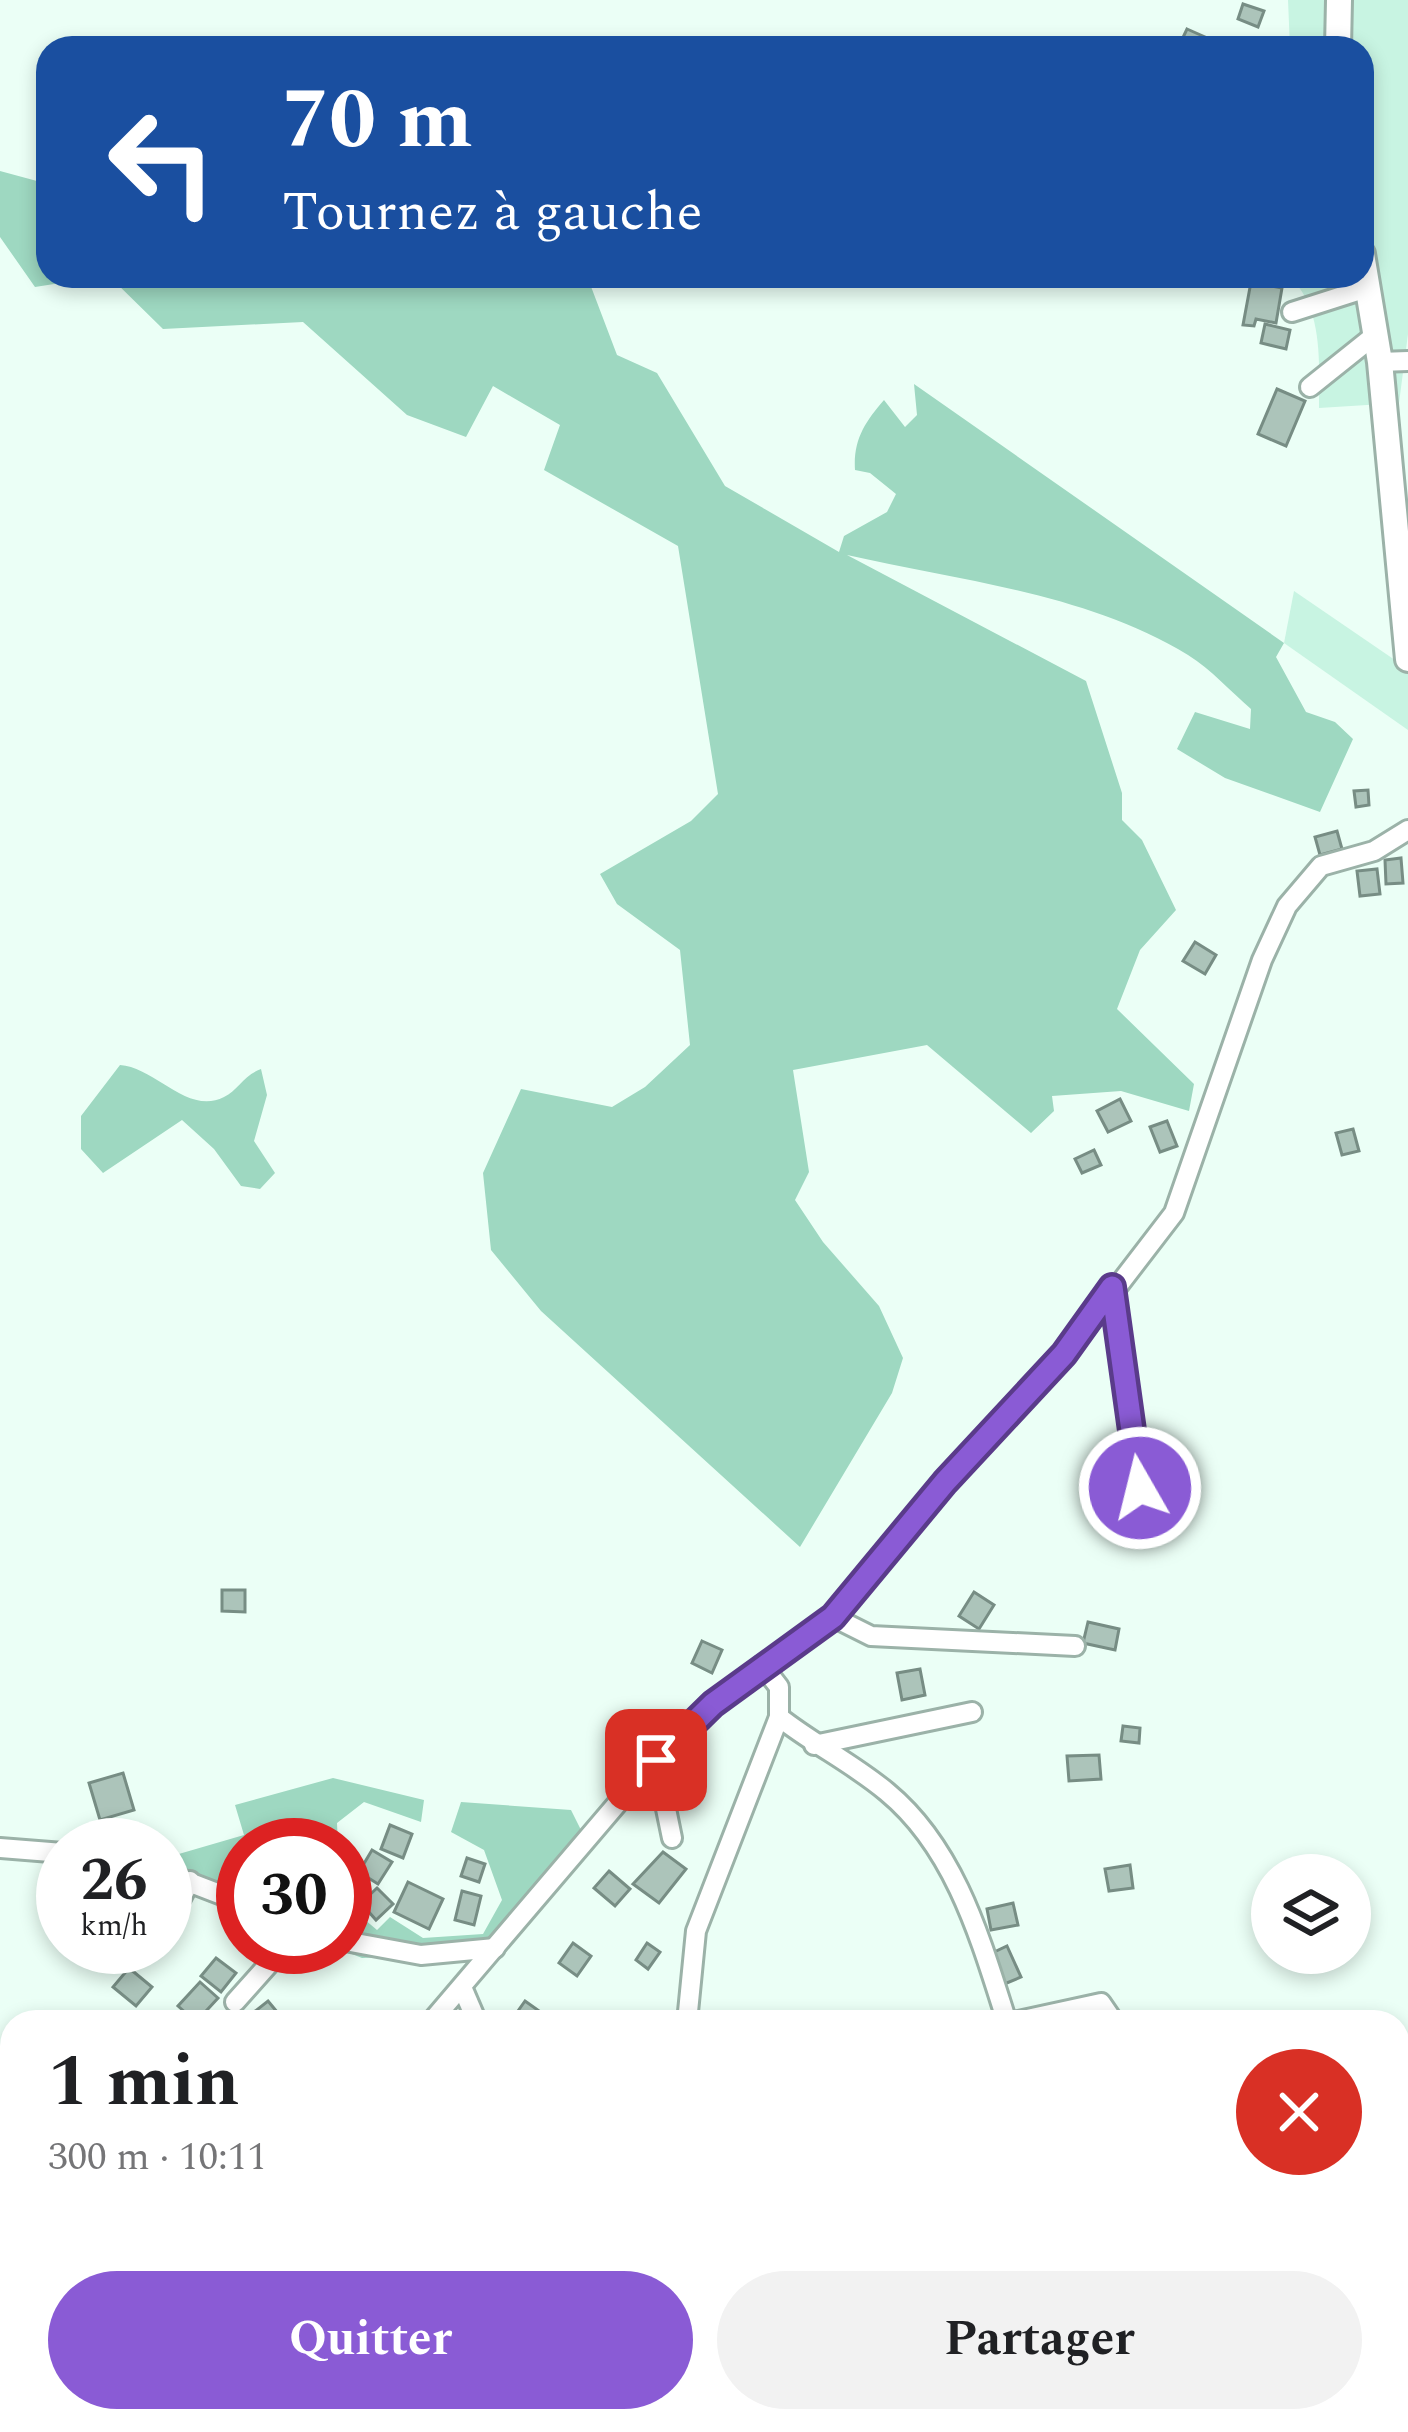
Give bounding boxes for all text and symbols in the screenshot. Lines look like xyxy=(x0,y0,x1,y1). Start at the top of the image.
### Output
text: 70 m xyxy=(282,57,473,185)
icon: left xyxy=(84,84,240,240)
text: Tournez à gauche xyxy=(282,172,703,254)
position arrow xyxy=(1077,1425,1203,1551)
pin xyxy=(605,1709,707,1811)
icon: arrive xyxy=(623,1727,689,1793)
speed limit sign: 30 xyxy=(216,1818,372,1974)
text: 26 xyxy=(80,1835,148,1927)
map controls xyxy=(1251,1854,1371,1974)
button: layers xyxy=(1251,1854,1371,1974)
text: km/h xyxy=(80,1903,148,1949)
text: 1 min xyxy=(48,2028,240,2137)
button: close xyxy=(1236,2049,1362,2175)
text: 300 m · 10:11 xyxy=(48,2128,267,2187)
button: Quitter xyxy=(48,2271,693,2409)
button: Partager xyxy=(717,2271,1362,2409)

